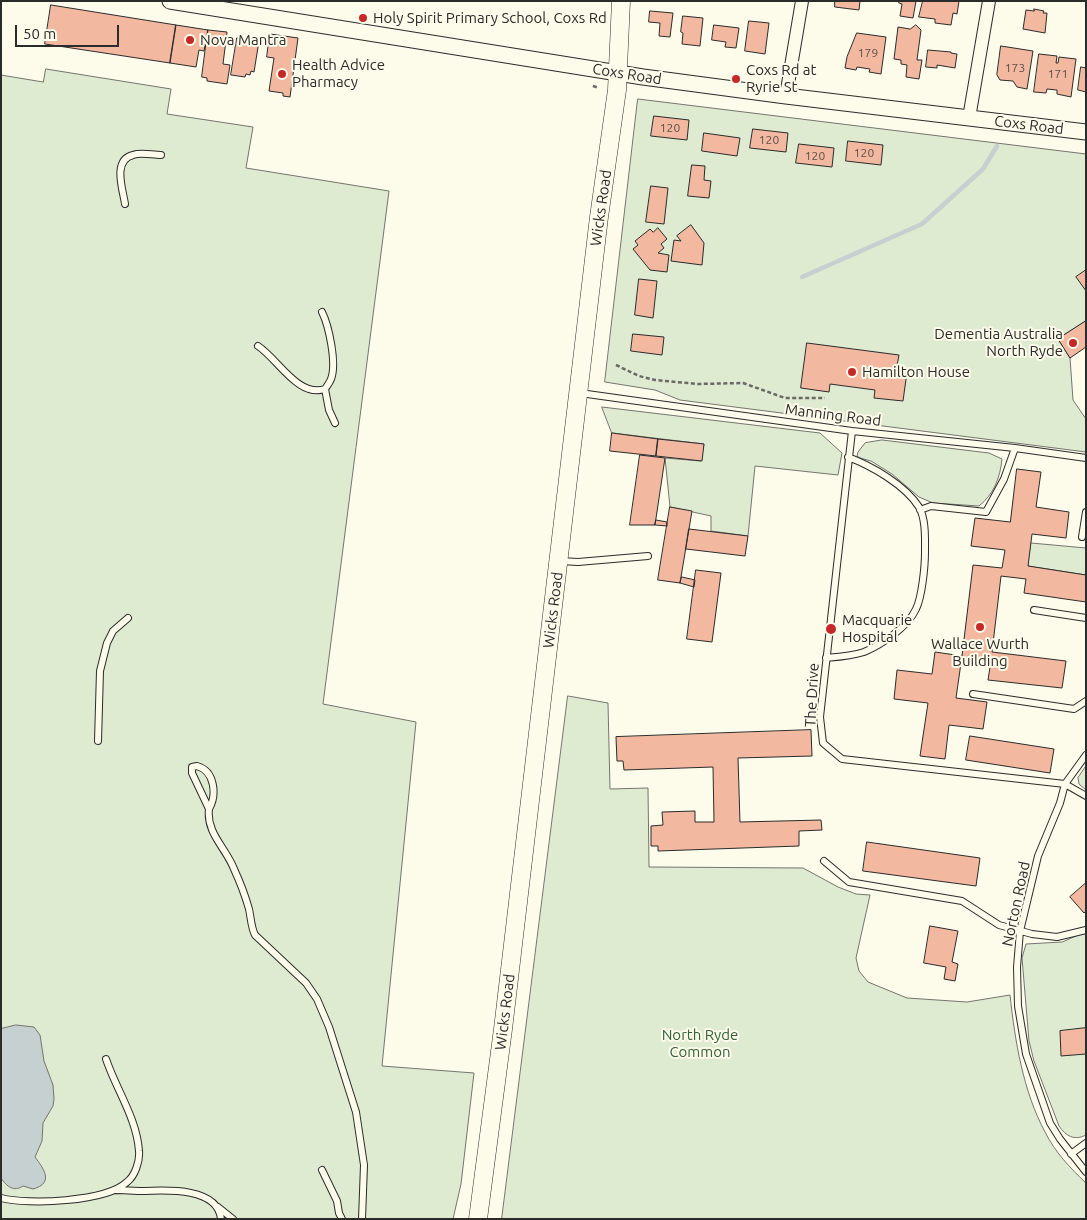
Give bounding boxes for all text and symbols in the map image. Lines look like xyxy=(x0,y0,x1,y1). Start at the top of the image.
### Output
place label: Holy Spirit Primary School, Coxs Rd xyxy=(373,9,607,27)
marker: Holy Spirit Primary School, Coxs Rd xyxy=(357,12,369,24)
scale bar xyxy=(18,15,121,47)
text: 50 m xyxy=(23,25,56,42)
place label: Nova Mantra xyxy=(200,31,286,49)
marker: Nova Mantra xyxy=(184,34,196,46)
house number: 179 xyxy=(858,46,878,60)
place label: Health Advice Pharmacy xyxy=(292,56,385,91)
street label: Coxs Road xyxy=(591,60,663,88)
place label: Coxs Rd at Ryrie St xyxy=(746,61,816,96)
house number: 173 xyxy=(1005,61,1025,75)
house number: 171 xyxy=(1048,67,1068,81)
marker: Health Advice Pharmacy xyxy=(276,68,288,80)
marker: Coxs Rd at Ryrie St xyxy=(730,73,742,85)
street label: Coxs Road xyxy=(993,112,1065,138)
house number: 120 xyxy=(660,121,680,135)
house number: 120 xyxy=(759,133,779,147)
house number: 120 xyxy=(854,146,874,160)
house number: 120 xyxy=(805,149,825,163)
street label: Wicks Road xyxy=(587,169,615,247)
place label: Dementia Australia North Ryde xyxy=(934,325,1063,360)
marker: Dementia Australia North Ryde xyxy=(1067,337,1079,349)
place label: Hamilton House xyxy=(862,363,970,381)
marker: Hamilton House xyxy=(846,366,858,378)
street label: Manning Road xyxy=(784,400,882,430)
street label: Wicks Road xyxy=(539,571,567,649)
place label: Macquarie Hospital xyxy=(842,611,912,646)
marker: Wallace Wurth Building xyxy=(974,621,986,633)
marker: Macquarie Hospital xyxy=(824,622,838,636)
place label: Wallace Wurth Building xyxy=(931,635,1029,670)
street label: The Drive xyxy=(801,663,823,727)
street label: Norton Road xyxy=(998,860,1034,948)
street label: Wicks Road xyxy=(491,973,519,1051)
park label: North Ryde Common xyxy=(662,1026,738,1061)

